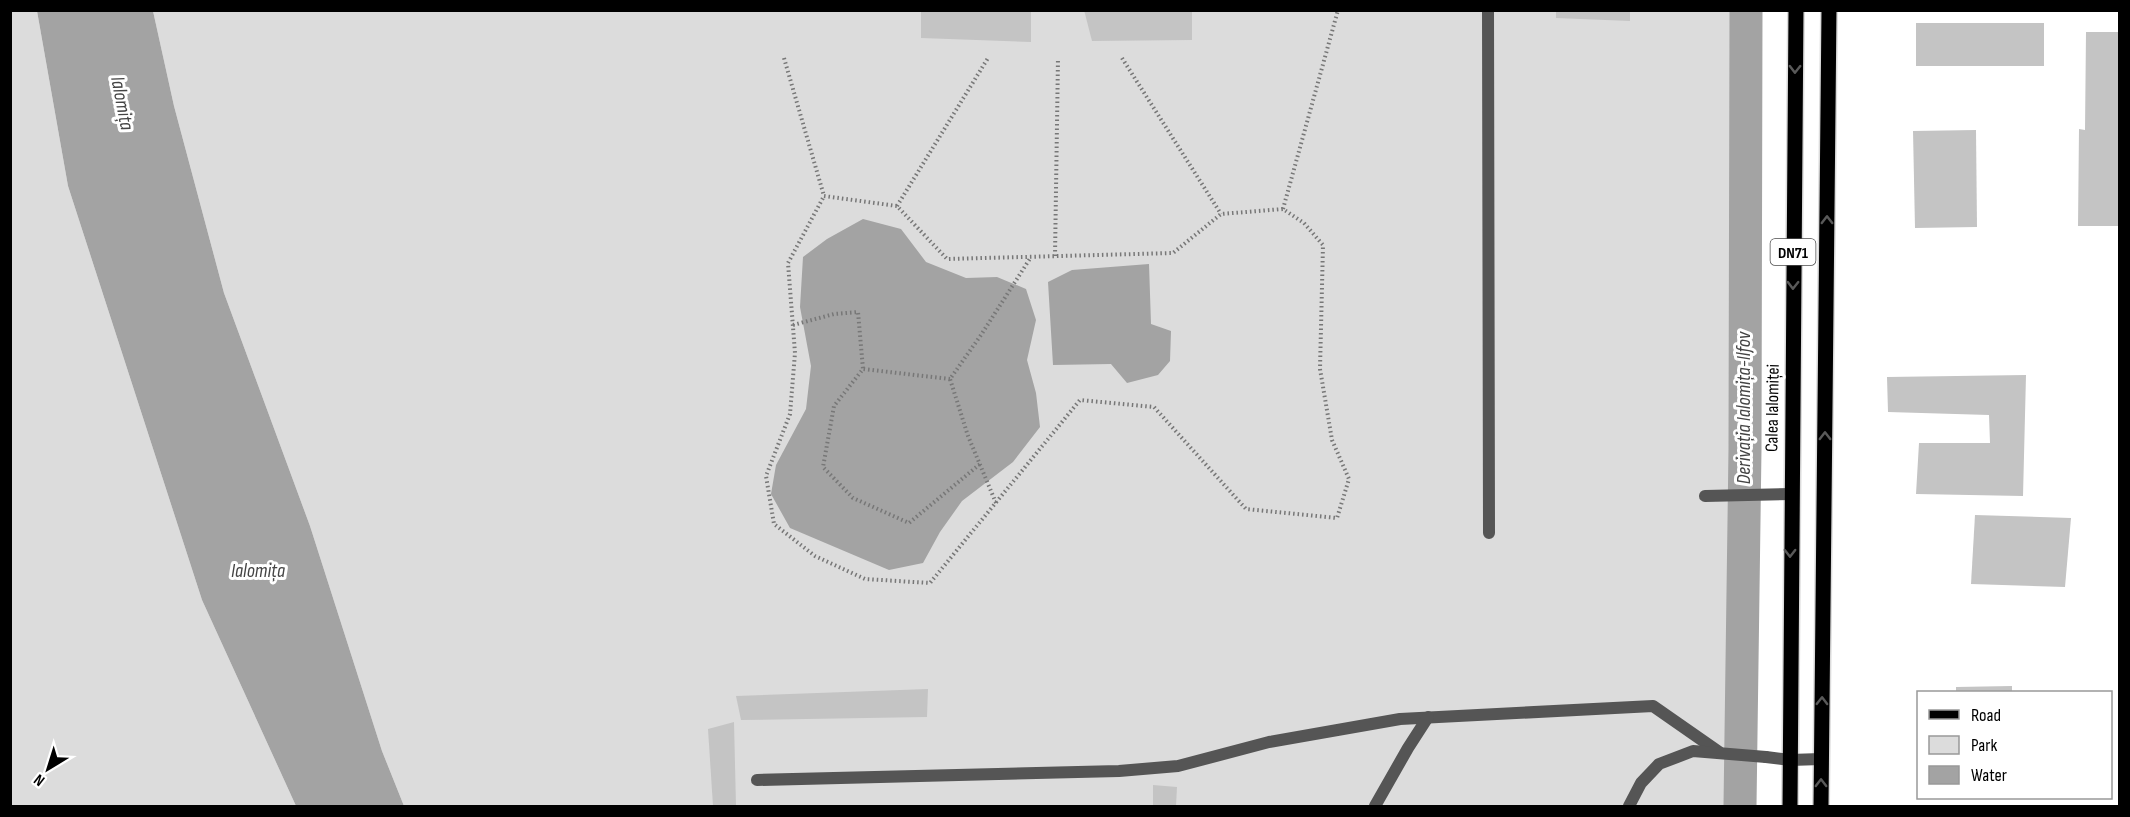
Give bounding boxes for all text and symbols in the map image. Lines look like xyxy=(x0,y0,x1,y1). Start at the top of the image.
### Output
one-way arrow xyxy=(1789,64,1801,73)
water label: Ialomița xyxy=(105,74,139,132)
one-way arrow xyxy=(1821,215,1833,224)
road number: DN71 xyxy=(1770,239,1816,265)
one-way arrow xyxy=(1787,280,1799,289)
water label: Derivația Ialomița-Ilfov xyxy=(1732,330,1756,484)
street label: Calea Ialomiței xyxy=(1761,364,1784,452)
one-way arrow xyxy=(1819,431,1831,440)
one-way arrow xyxy=(1784,548,1797,557)
water label: Ialomița xyxy=(231,559,285,583)
legend xyxy=(1917,691,2112,799)
one-way arrow xyxy=(1816,696,1829,705)
text: Road xyxy=(1971,705,2001,726)
text: Park xyxy=(1971,735,1997,756)
north arrow xyxy=(18,739,78,799)
text: Water xyxy=(1971,765,2007,786)
text: N xyxy=(30,770,49,790)
one-way arrow xyxy=(1815,778,1827,787)

